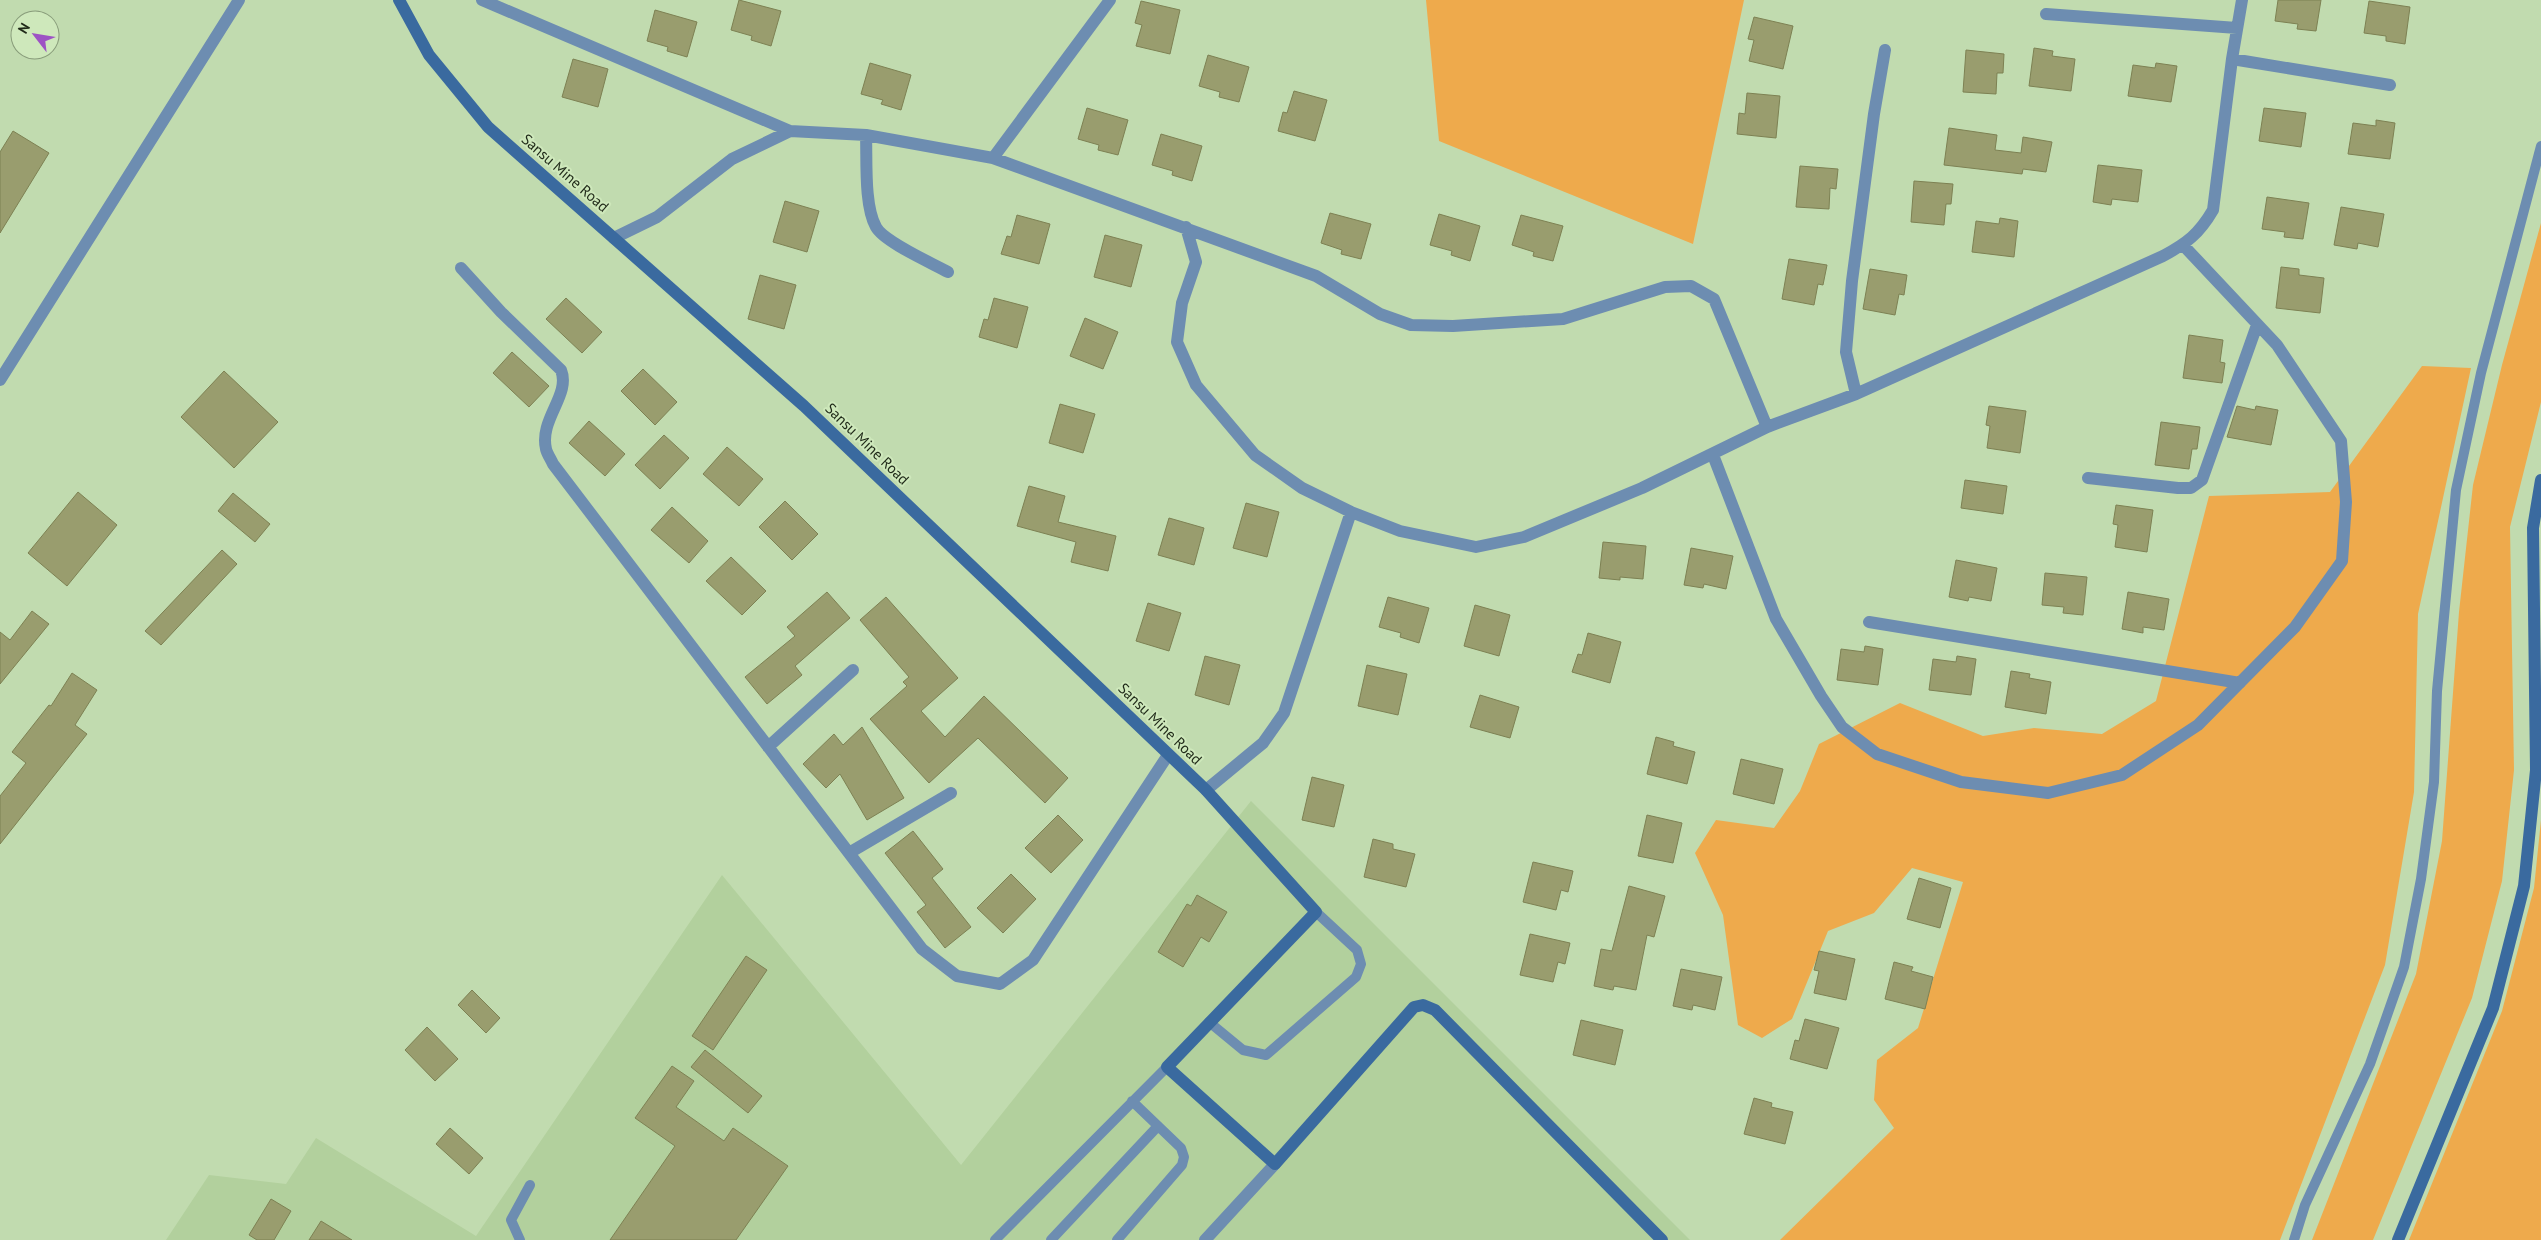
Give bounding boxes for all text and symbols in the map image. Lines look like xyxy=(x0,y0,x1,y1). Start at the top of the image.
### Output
north arrow xyxy=(10,10,60,60)
text: N xyxy=(14,20,34,37)
street label: Sansu Mine Road xyxy=(518,130,613,216)
street label: Sansu Mine Road xyxy=(821,399,913,489)
street label: Sansu Mine Road xyxy=(1114,679,1206,769)

